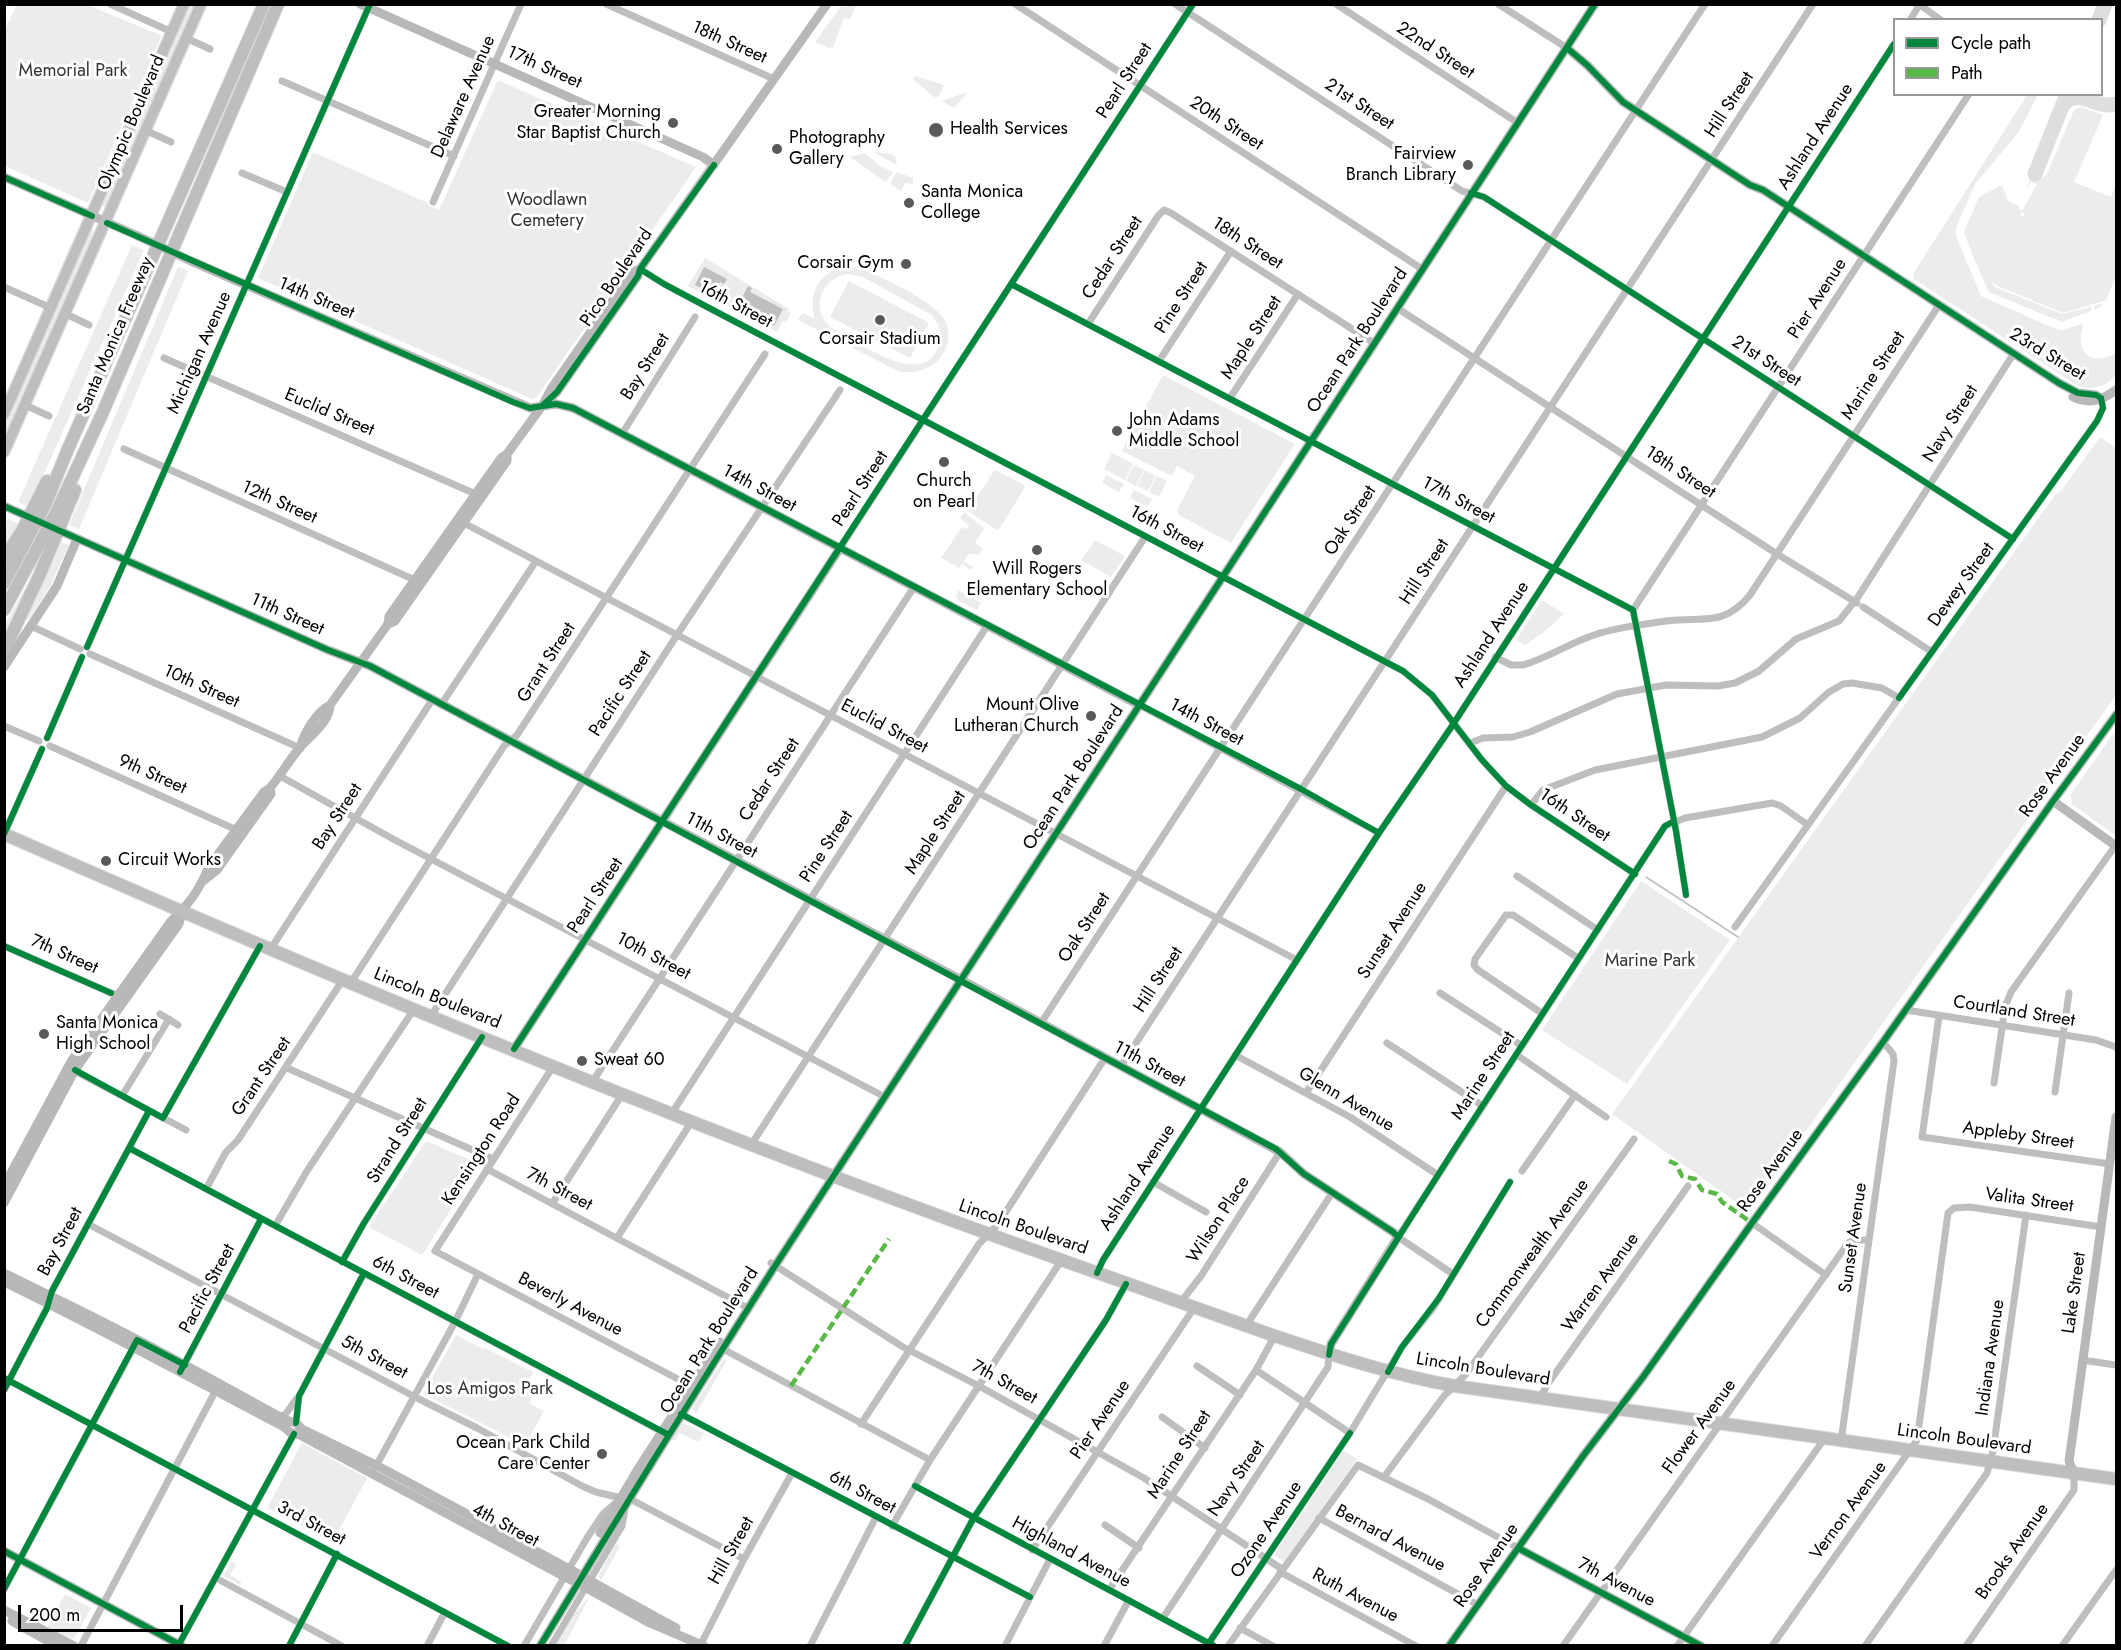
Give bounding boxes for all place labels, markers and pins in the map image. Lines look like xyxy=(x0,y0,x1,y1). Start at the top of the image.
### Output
place label: Greater Morning Star Baptist Church xyxy=(516,102,661,144)
marker: Greater Morning Star Baptist Church xyxy=(666,116,680,130)
place label: Health Services xyxy=(950,119,1068,141)
marker: Health Services xyxy=(927,121,945,139)
place label: Photography Gallery xyxy=(789,128,885,170)
marker: Photography Gallery xyxy=(770,142,784,156)
place label: Fairview Branch Library xyxy=(1346,144,1456,186)
marker: Fairview Branch Library xyxy=(1461,158,1475,172)
place label: Santa Monica College xyxy=(921,182,1023,224)
marker: Santa Monica College xyxy=(902,196,916,210)
place label: Corsair Gym xyxy=(797,253,894,275)
marker: Corsair Gym xyxy=(899,257,913,271)
marker: Corsair Stadium xyxy=(873,313,887,327)
place label: Corsair Stadium xyxy=(819,329,941,351)
place label: John Adams Middle School xyxy=(1129,410,1239,452)
marker: John Adams Middle School xyxy=(1110,424,1124,438)
marker: Church on Pearl xyxy=(937,455,951,469)
place label: Church on Pearl xyxy=(913,471,975,514)
marker: Will Rogers Elementary School xyxy=(1030,543,1044,557)
place label: Will Rogers Elementary School xyxy=(967,559,1107,602)
place label: Mount Olive Lutheran Church xyxy=(954,695,1079,738)
marker: Mount Olive Lutheran Church xyxy=(1084,709,1098,723)
place label: Circuit Works xyxy=(118,850,221,872)
marker: Circuit Works xyxy=(99,854,113,868)
place label: Santa Monica High School xyxy=(56,1013,158,1056)
marker: Santa Monica High School xyxy=(37,1027,51,1041)
place label: Sweat 60 xyxy=(594,1050,665,1072)
marker: Sweat 60 xyxy=(575,1054,589,1068)
place label: Ocean Park Child Care Center xyxy=(456,1433,590,1476)
marker: Ocean Park Child Care Center xyxy=(595,1447,609,1461)

